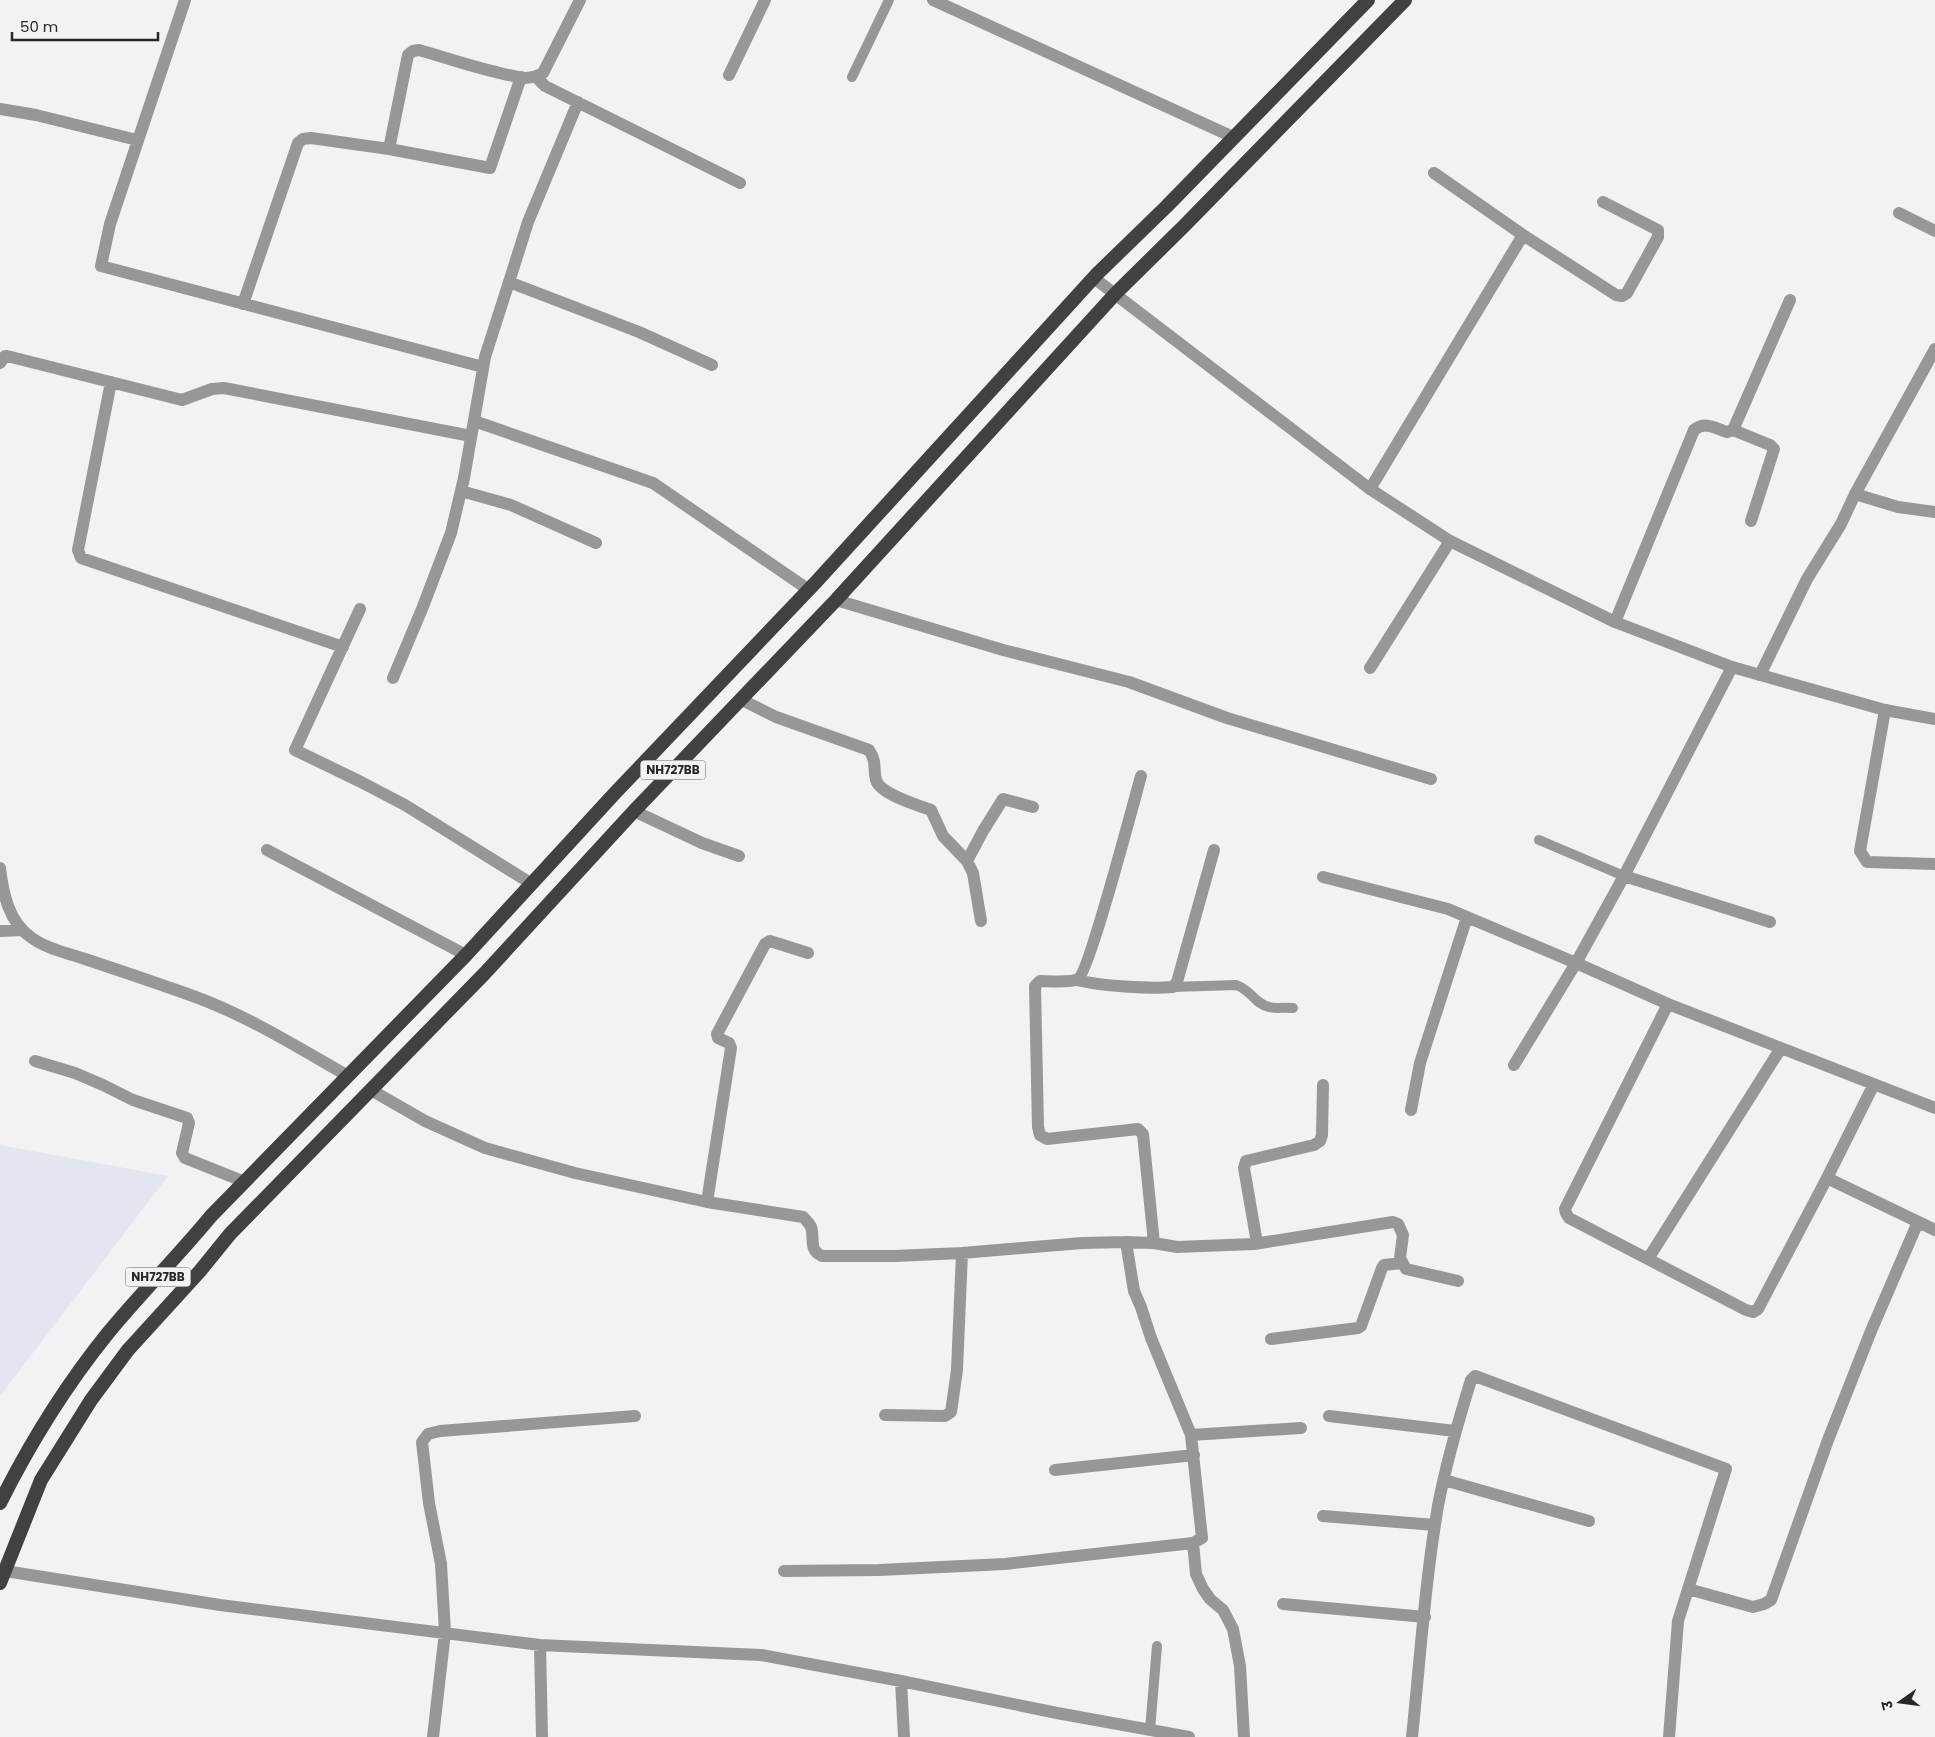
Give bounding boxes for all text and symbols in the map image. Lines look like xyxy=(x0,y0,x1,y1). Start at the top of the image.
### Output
scale bar xyxy=(12,10,159,42)
text: 50 m xyxy=(20,16,58,37)
road number: NH727BB xyxy=(640,760,706,780)
road number: NH727BB xyxy=(126,1268,190,1286)
north arrow xyxy=(1875,1677,1925,1727)
text: उ xyxy=(1876,1698,1898,1712)

